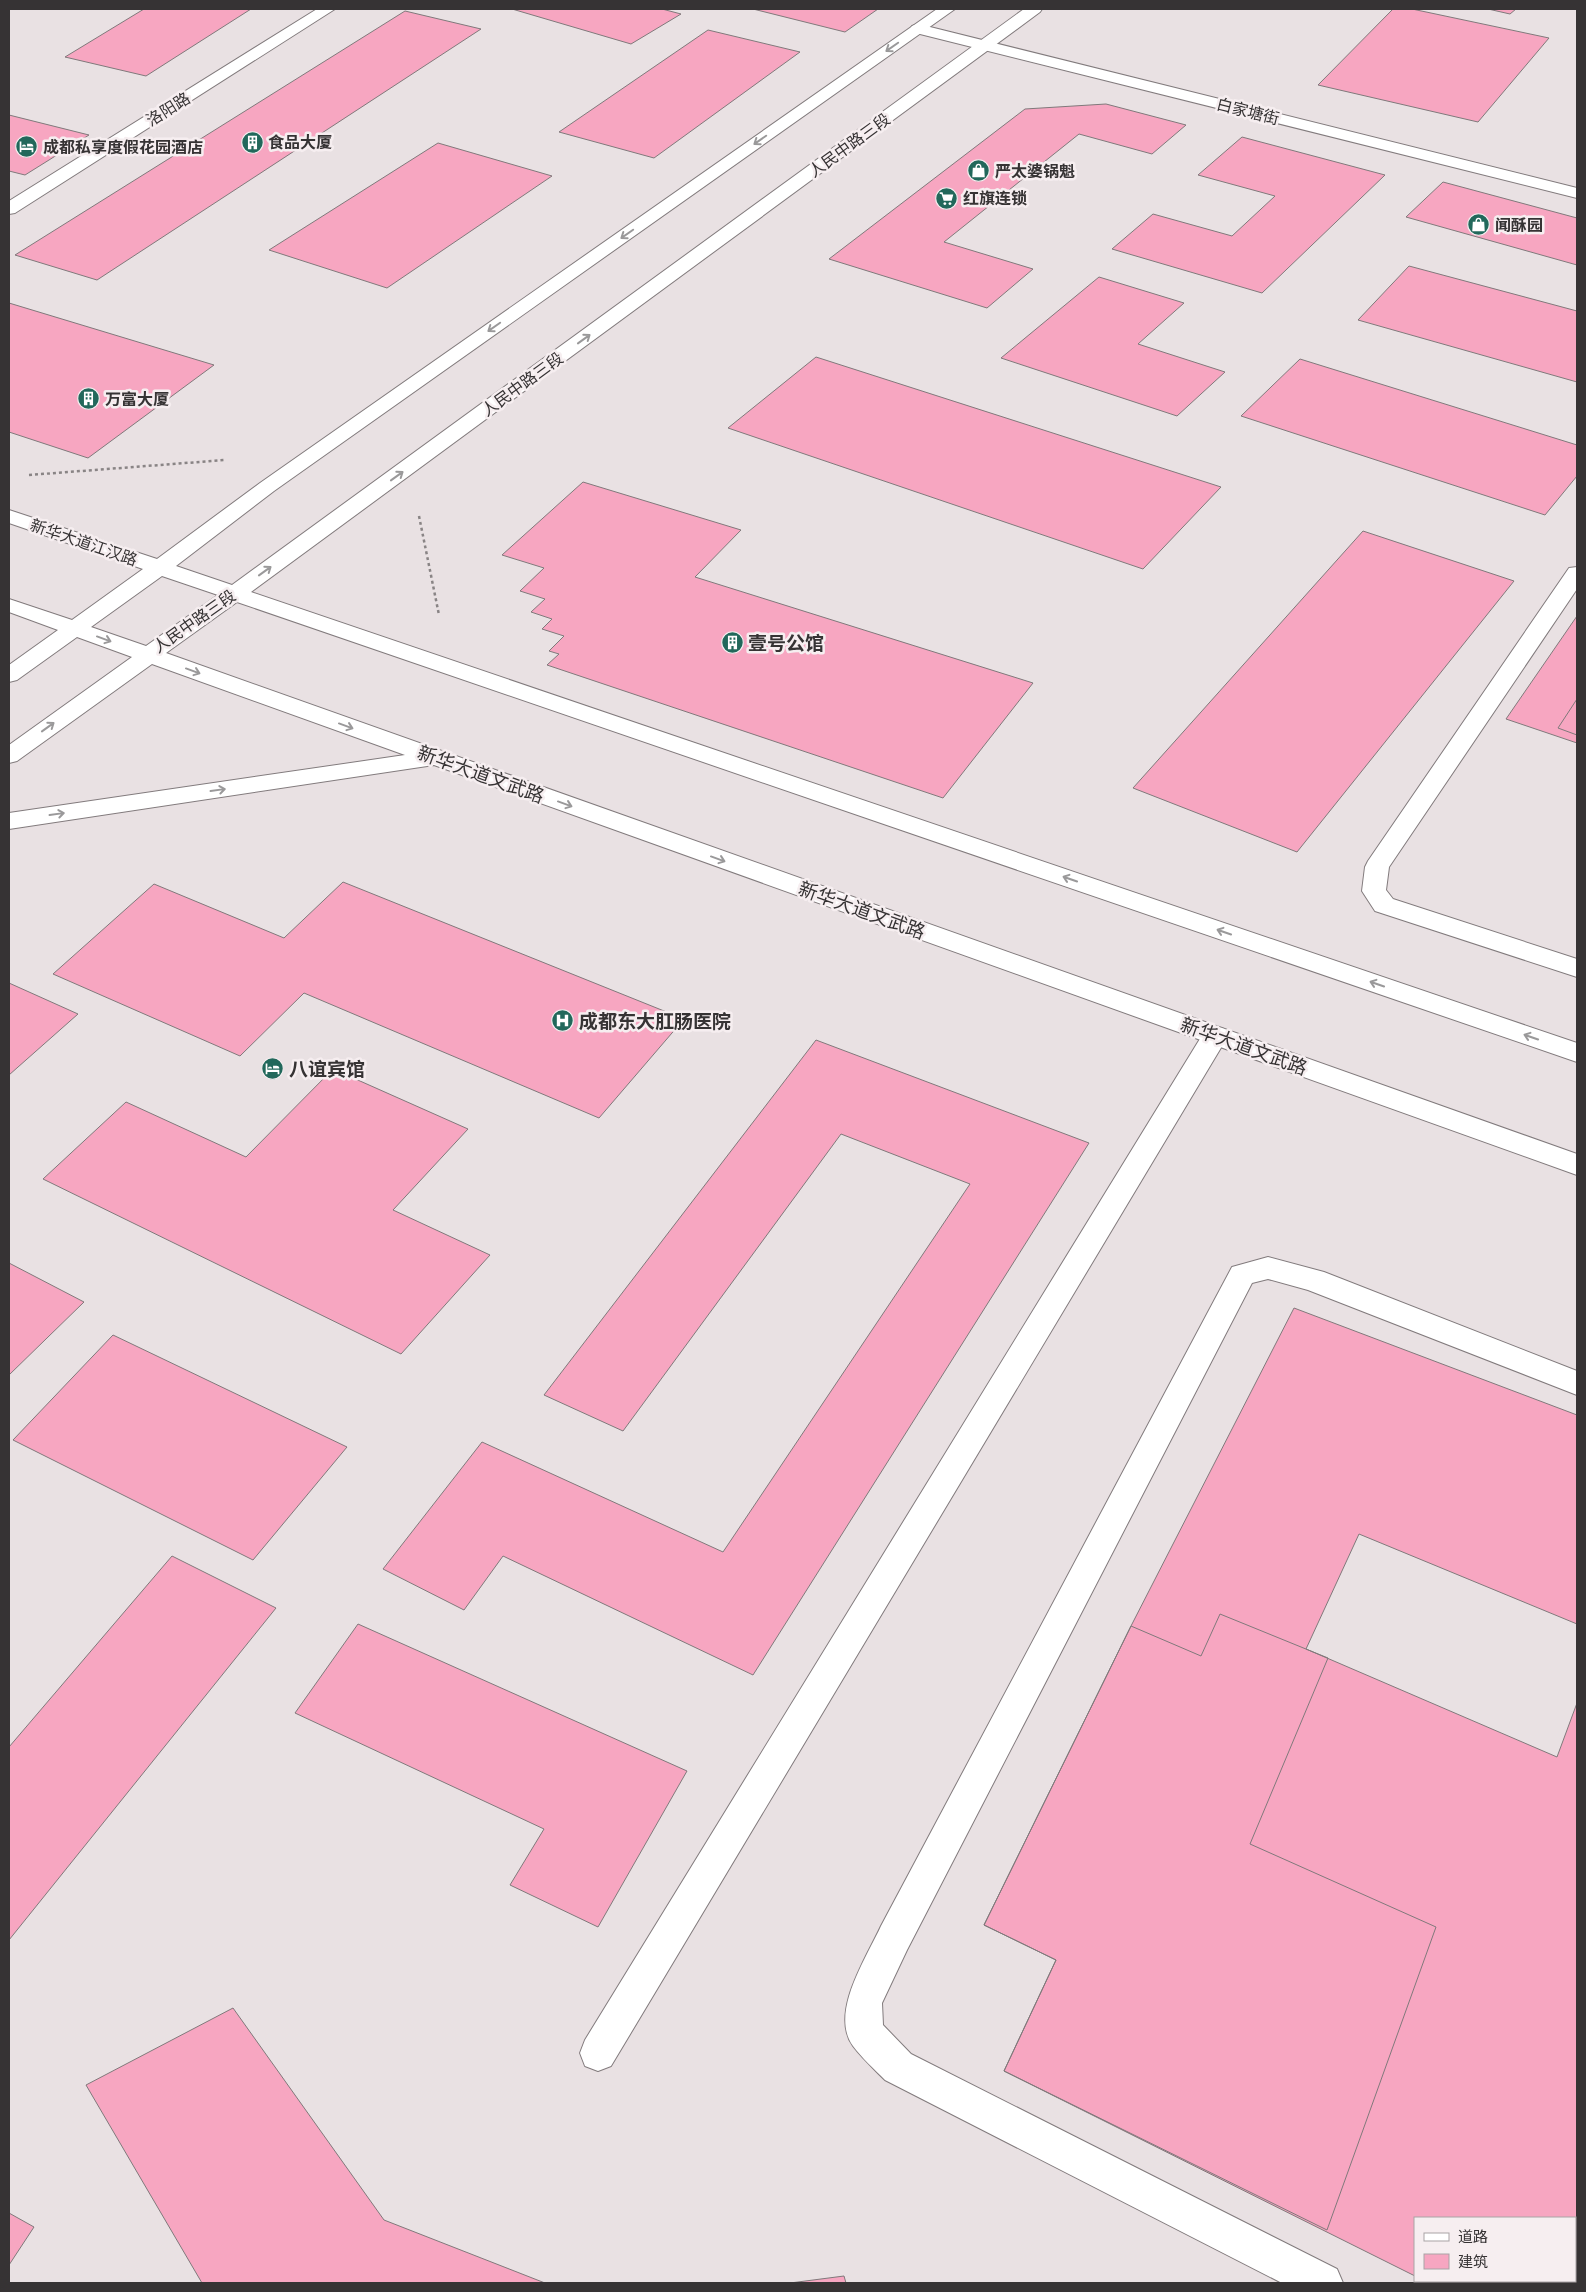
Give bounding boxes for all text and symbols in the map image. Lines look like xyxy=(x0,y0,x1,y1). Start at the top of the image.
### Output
one-way arrow xyxy=(886,42,900,52)
street label: 洛阳路 xyxy=(142,88,194,130)
street label: 白家塘街 xyxy=(1215,94,1281,128)
street label: 人民中路三段 xyxy=(804,109,894,181)
building icon: 食品大厦 xyxy=(240,130,264,154)
place label: 食品大厦 xyxy=(268,132,332,152)
hotel icon: 成都私享度假花园酒店 xyxy=(15,135,39,159)
one-way arrow xyxy=(753,135,767,145)
place label: 成都私享度假花园酒店 xyxy=(43,137,203,157)
shop icon: 严太婆锅魁 xyxy=(967,159,991,183)
place label: 严太婆锅魁 xyxy=(995,161,1075,181)
supermarket icon: 红旗连锁 xyxy=(935,186,959,210)
place label: 红旗连锁 xyxy=(963,188,1027,208)
shop icon: 闻酥园 xyxy=(1467,213,1491,237)
place label: 闻酥园 xyxy=(1495,215,1543,235)
one-way arrow xyxy=(620,229,634,239)
one-way arrow xyxy=(487,322,501,332)
one-way arrow xyxy=(577,333,590,344)
street label: 人民中路三段 xyxy=(477,348,567,420)
building icon: 万富大厦 xyxy=(77,387,101,411)
place label: 万富大厦 xyxy=(105,389,169,409)
one-way arrow xyxy=(390,471,404,481)
street label: 新华大道江汉路 xyxy=(28,514,140,570)
one-way arrow xyxy=(258,566,272,576)
street label: 人民中路三段 xyxy=(149,585,239,657)
building icon: 壹号公馆 xyxy=(720,631,744,655)
place label: 壹号公馆 xyxy=(748,631,824,655)
one-way arrow xyxy=(96,635,111,644)
one-way arrow xyxy=(185,667,200,676)
one-way arrow xyxy=(41,722,54,733)
one-way arrow xyxy=(338,722,353,731)
street label: 新华大道文武路 xyxy=(414,740,548,808)
one-way arrow xyxy=(209,785,225,795)
one-way arrow xyxy=(557,800,572,809)
one-way arrow xyxy=(49,809,65,819)
one-way arrow xyxy=(710,854,726,864)
one-way arrow xyxy=(1063,874,1078,883)
street label: 新华大道文武路 xyxy=(795,876,929,944)
one-way arrow xyxy=(1216,927,1232,936)
one-way arrow xyxy=(1370,979,1386,988)
hospital icon: 成都东大肛肠医院 xyxy=(551,1009,575,1033)
place label: 成都东大肛肠医院 xyxy=(579,1009,731,1033)
street label: 新华大道文武路 xyxy=(1177,1012,1311,1080)
one-way arrow xyxy=(1524,1032,1539,1041)
hotel icon: 八谊宾馆 xyxy=(261,1057,285,1081)
place label: 八谊宾馆 xyxy=(289,1057,365,1081)
legend xyxy=(1414,2217,1576,2282)
text: 道路 xyxy=(1458,2227,1488,2246)
text: 建筑 xyxy=(1458,2252,1488,2271)

